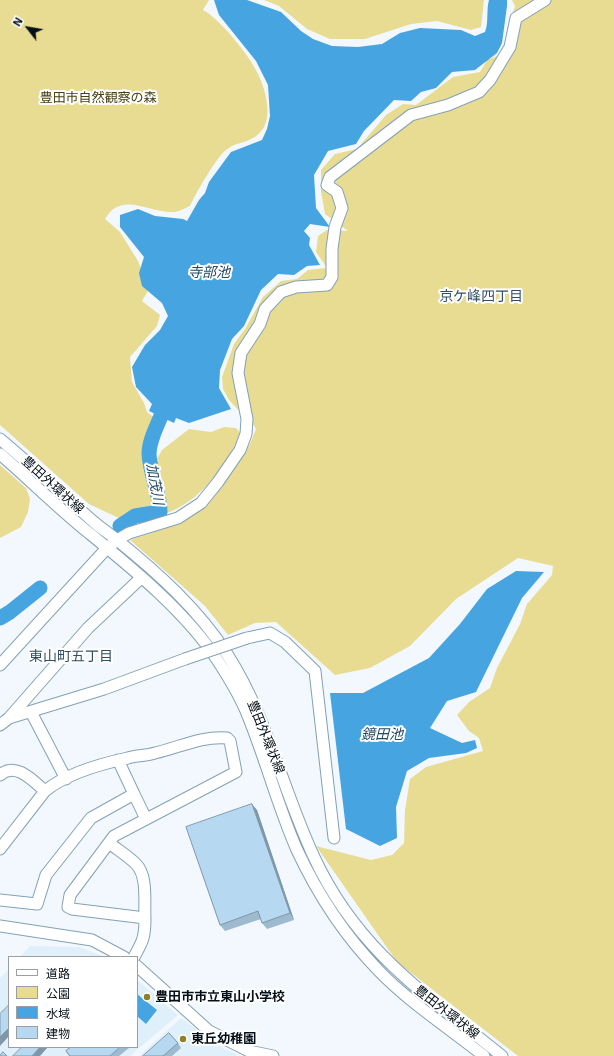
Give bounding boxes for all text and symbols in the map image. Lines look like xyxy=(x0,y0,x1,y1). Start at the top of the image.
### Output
north arrow xyxy=(8,8,48,48)
text: N xyxy=(10,15,25,28)
park label: 豊田市自然観察の森 xyxy=(40,90,156,106)
water label: 寺部池 xyxy=(188,264,230,280)
district label: 京ケ峰四丁目 xyxy=(439,288,523,304)
street label: 豊田外環状線 xyxy=(19,453,87,517)
water label: 加茂川 xyxy=(143,462,167,506)
district label: 東山町五丁目 xyxy=(29,648,113,664)
street label: 豊田外環状線 xyxy=(244,698,288,776)
water label: 鏡田池 xyxy=(361,726,403,742)
legend xyxy=(8,956,138,1048)
text: 道路 xyxy=(46,966,70,980)
street label: 豊田外環状線 xyxy=(411,982,483,1042)
text: 公園 xyxy=(46,986,70,1000)
place label: 豊田市市立東山小学校 xyxy=(155,989,285,1005)
marker: 豊田市市立東山小学校 xyxy=(142,992,152,1002)
text: 水域 xyxy=(46,1006,70,1020)
text: 建物 xyxy=(46,1026,70,1040)
place label: 東丘幼稚園 xyxy=(191,1031,256,1047)
marker: 東丘幼稚園 xyxy=(178,1034,188,1044)

